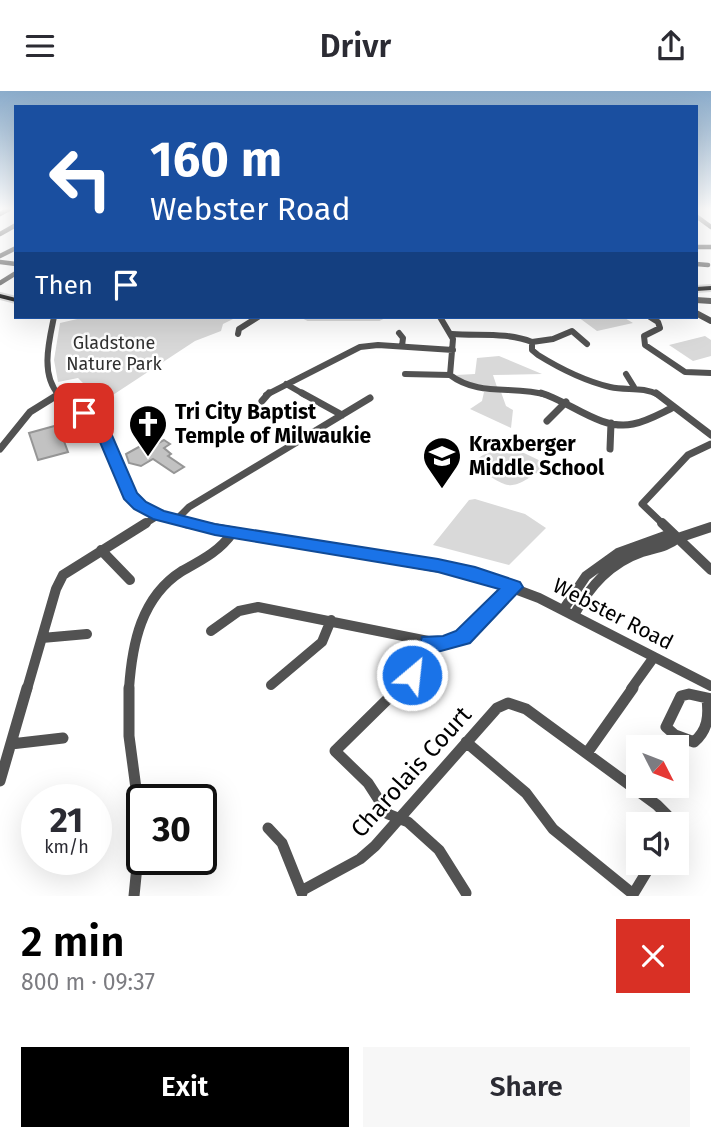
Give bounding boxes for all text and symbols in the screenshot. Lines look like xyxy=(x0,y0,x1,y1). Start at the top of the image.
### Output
icon: menu xyxy=(21,27,59,65)
text: Drivr xyxy=(320,27,391,65)
icon: share xyxy=(652,27,690,65)
text: 160 m xyxy=(150,130,282,189)
icon: left xyxy=(35,133,126,224)
text: Webster Road xyxy=(150,190,351,228)
icon: arrive xyxy=(107,266,145,304)
text: Then xyxy=(35,270,93,301)
park label: Gladstone Nature Park xyxy=(66,332,163,375)
pin xyxy=(54,383,114,443)
icon: arrive xyxy=(65,394,103,432)
place label: Tri City Baptist Temple of Milwaukie xyxy=(175,399,372,449)
church icon: Tri City Baptist Temple of Milwaukie xyxy=(127,403,169,458)
place label: Kraxberger Middle School xyxy=(469,431,605,481)
school or university icon: Kraxberger Middle School xyxy=(421,435,463,490)
street label: Webster Road xyxy=(548,573,678,655)
position arrow xyxy=(375,638,449,712)
street label: Charolais Court xyxy=(345,701,477,843)
north arrow xyxy=(626,735,690,798)
map controls xyxy=(626,735,689,875)
speed limit sign: 30 xyxy=(126,784,217,875)
text: 21 xyxy=(50,799,83,841)
button: sound xyxy=(626,812,689,875)
text: km/h xyxy=(44,836,89,858)
text: 2 min xyxy=(21,917,125,967)
button: close xyxy=(616,919,690,993)
text: 800 m · 09:37 xyxy=(21,968,155,996)
button: Exit xyxy=(21,1047,349,1127)
button: Share xyxy=(363,1047,690,1127)

